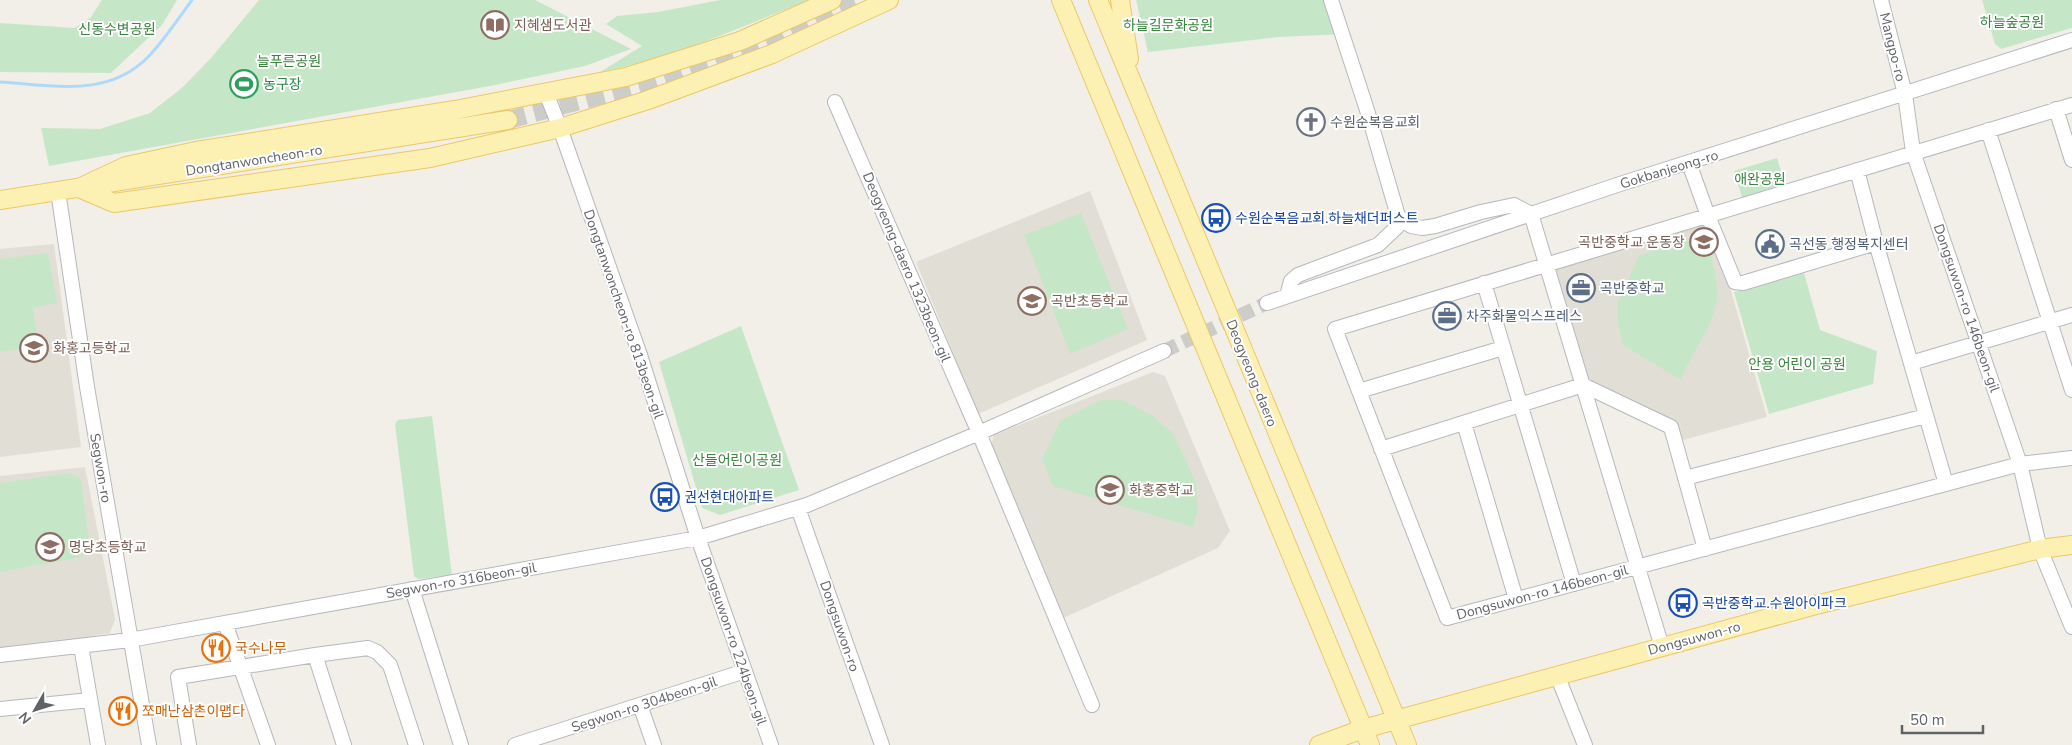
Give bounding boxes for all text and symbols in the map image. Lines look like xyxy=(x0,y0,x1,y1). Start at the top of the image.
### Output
library icon: 지혜샘도서관 xyxy=(480,10,510,40)
street label: Mangpo-ro xyxy=(1875,11,1910,84)
park label: 하늘숲공원 xyxy=(1980,13,2044,32)
place label: 지혜샘도서관 xyxy=(514,16,591,35)
park label: 하늘길문화공원 xyxy=(1123,16,1213,35)
park label: 신동수변공원 xyxy=(78,20,156,39)
park label: 늘푸른공원 xyxy=(257,52,321,71)
sports icon: 농구장 xyxy=(229,69,259,99)
place label: 농구장 xyxy=(263,75,302,94)
church icon: 수원순복음교회 xyxy=(1296,107,1326,137)
place label: 수원순복음교회 xyxy=(1330,113,1420,132)
street label: Dongtanwoncheon-ro xyxy=(184,140,324,181)
street label: Gokbanjeong-ro xyxy=(1618,145,1721,193)
street label: Deogyeong-daero 1323beon-gil xyxy=(858,169,956,366)
park label: 애완공원 xyxy=(1734,170,1786,189)
bus stop icon: 수원순복음교회.하늘채더퍼스트 xyxy=(1201,203,1231,233)
street label: Dongtanwoncheon-ro 813beon-gil xyxy=(579,207,669,422)
place label: 수원순복음교회.하늘채더퍼스트 xyxy=(1235,209,1419,228)
street label: Dongsuwon-ro 146beon-gil xyxy=(1929,221,2005,396)
school or university icon: 곡반중학교 운동장 xyxy=(1689,227,1719,257)
public building icon: 곡선동 행정복지센터 xyxy=(1755,229,1785,259)
place label: 곡반중학교 운동장 xyxy=(1578,233,1685,252)
place label: 곡선동 행정복지센터 xyxy=(1789,235,1909,254)
office icon: 곡반중학교 xyxy=(1566,273,1596,303)
place label: 곡반중학교 xyxy=(1600,279,1665,298)
school or university icon: 곡반초등학교 xyxy=(1017,286,1047,316)
place label: 곡반초등학교 xyxy=(1051,292,1128,311)
office icon: 차주화물익스프레스 xyxy=(1432,301,1462,331)
place label: 차주화물익스프레스 xyxy=(1466,307,1582,326)
street label: Deogyeong-daero xyxy=(1221,317,1282,430)
school or university icon: 화홍고등학교 xyxy=(19,333,49,363)
place label: 화홍고등학교 xyxy=(53,339,130,358)
park label: 안용 어린이 공원 xyxy=(1748,355,1846,374)
street label: Segwon-ro xyxy=(85,432,116,505)
park label: 산들어린이공원 xyxy=(692,451,782,470)
school or university icon: 화홍중학교 xyxy=(1095,475,1125,505)
place label: 화홍중학교 xyxy=(1129,481,1194,500)
bus stop icon: 권선현대아파트 xyxy=(650,482,680,512)
place label: 권선현대아파트 xyxy=(684,488,774,507)
school or university icon: 명당초등학교 xyxy=(35,532,65,562)
place label: 명당초등학교 xyxy=(69,538,146,557)
street label: Dongsuwon-ro 224beon-gil xyxy=(696,554,772,729)
street label: Segwon-ro 316beon-gil xyxy=(384,558,539,603)
street label: Dongsuwon-ro 146beon-gil xyxy=(1454,560,1631,625)
street label: Dongsuwon-ro xyxy=(815,578,864,674)
bus stop icon: 곡반중학교.수원아이파크 xyxy=(1668,588,1698,618)
place label: 곡반중학교.수원아이파크 xyxy=(1702,594,1847,613)
street label: Dongsuwon-ro xyxy=(1646,617,1743,660)
restaurant icon: 국수나무 xyxy=(201,633,231,663)
place label: 국수나무 xyxy=(235,639,287,658)
street label: Segwon-ro 304beon-gil xyxy=(569,672,720,737)
north arrow xyxy=(10,685,60,735)
restaurant icon: 쪼매난삼촌이맵다 xyxy=(108,696,138,726)
place label: 쪼매난삼촌이맵다 xyxy=(142,702,245,721)
scale bar xyxy=(1902,702,1983,734)
text: N xyxy=(15,708,36,728)
text: 50 m xyxy=(1910,710,1945,730)

